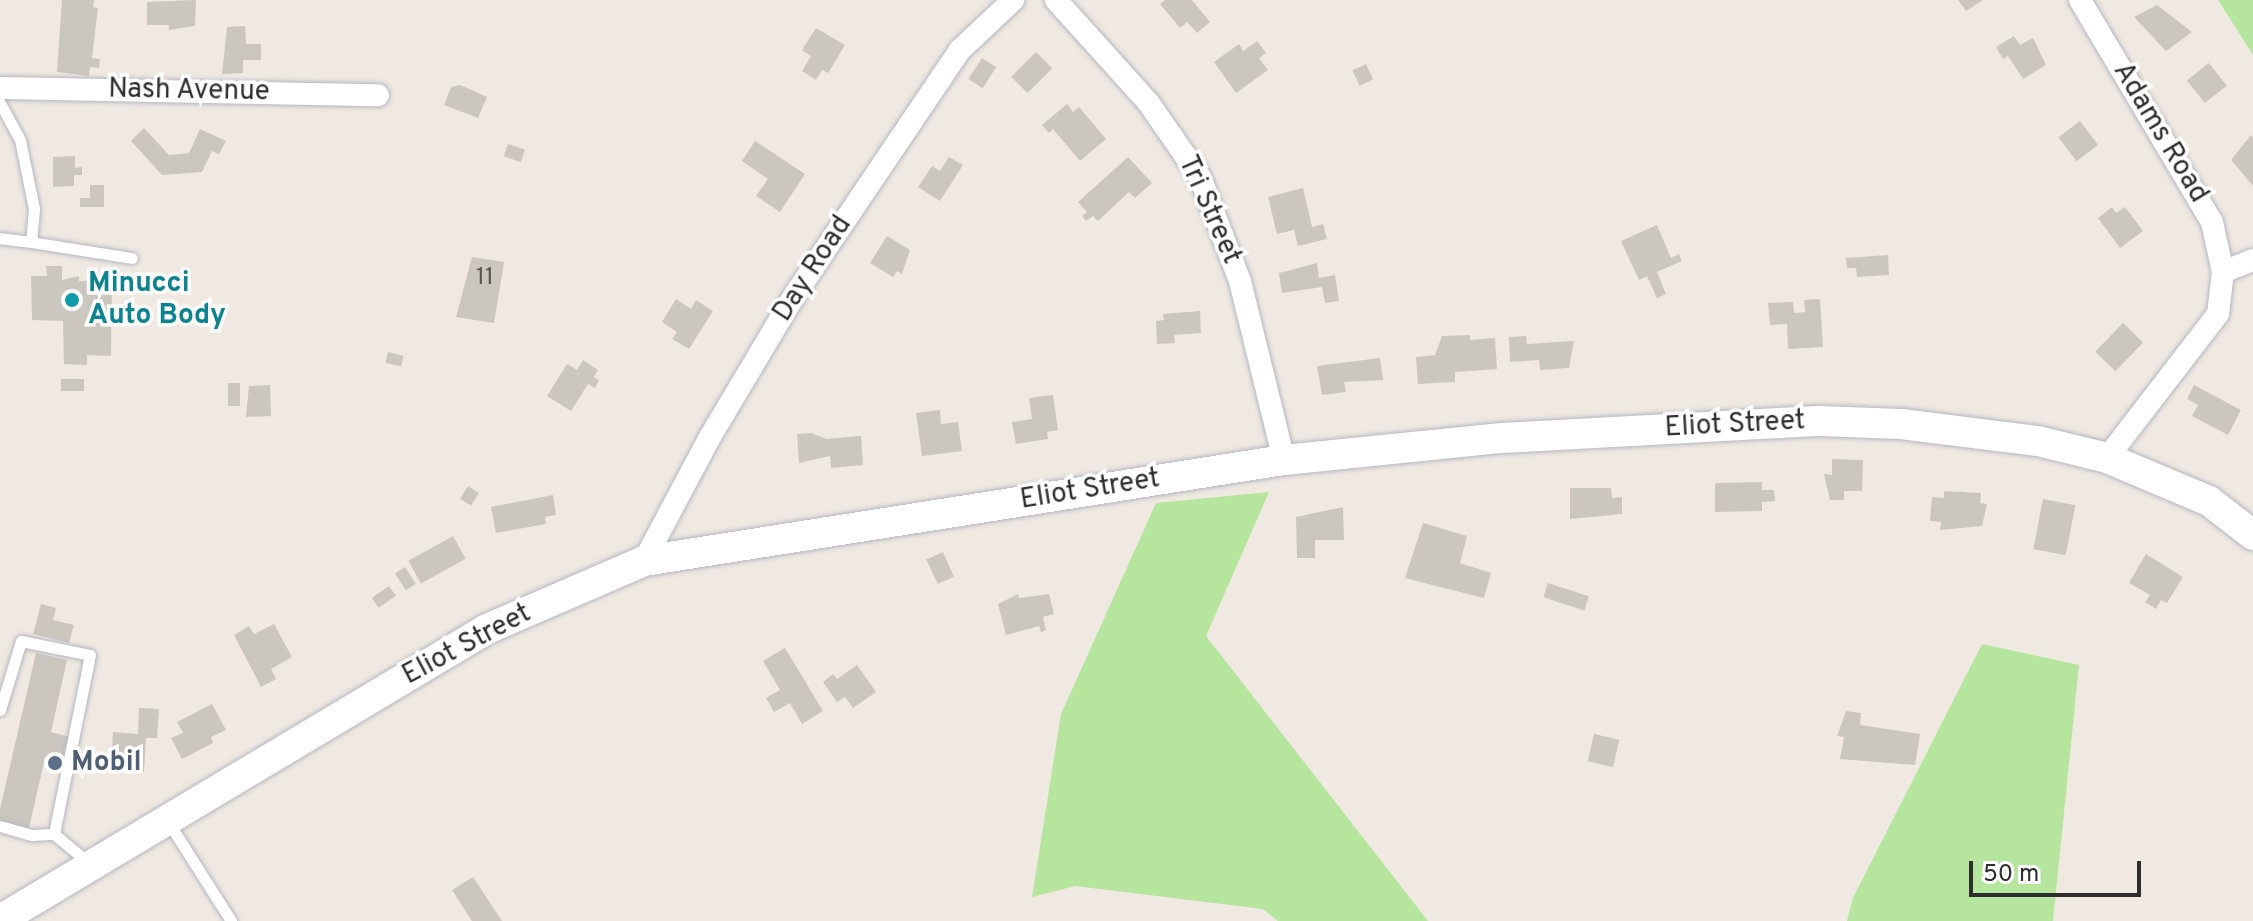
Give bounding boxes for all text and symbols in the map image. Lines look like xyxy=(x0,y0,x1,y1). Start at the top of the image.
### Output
street label: Adams Road xyxy=(2105,57,2215,209)
street label: Nash Avenue xyxy=(107,73,271,109)
street label: Tri Street xyxy=(1170,150,1248,270)
street label: Day Road xyxy=(766,210,860,328)
house number: 11 xyxy=(476,265,494,293)
place label: Minucci Auto Body xyxy=(88,267,226,333)
marker: Minucci Auto Body xyxy=(63,291,81,309)
street label: Eliot Street xyxy=(1664,405,1806,445)
street label: Eliot Street xyxy=(1018,462,1162,518)
street label: Eliot Street xyxy=(397,597,537,693)
place label: Mobil xyxy=(71,746,142,780)
marker: Mobil xyxy=(46,754,64,772)
scale bar xyxy=(1973,845,2145,895)
text: 50 m xyxy=(1983,860,2039,890)

